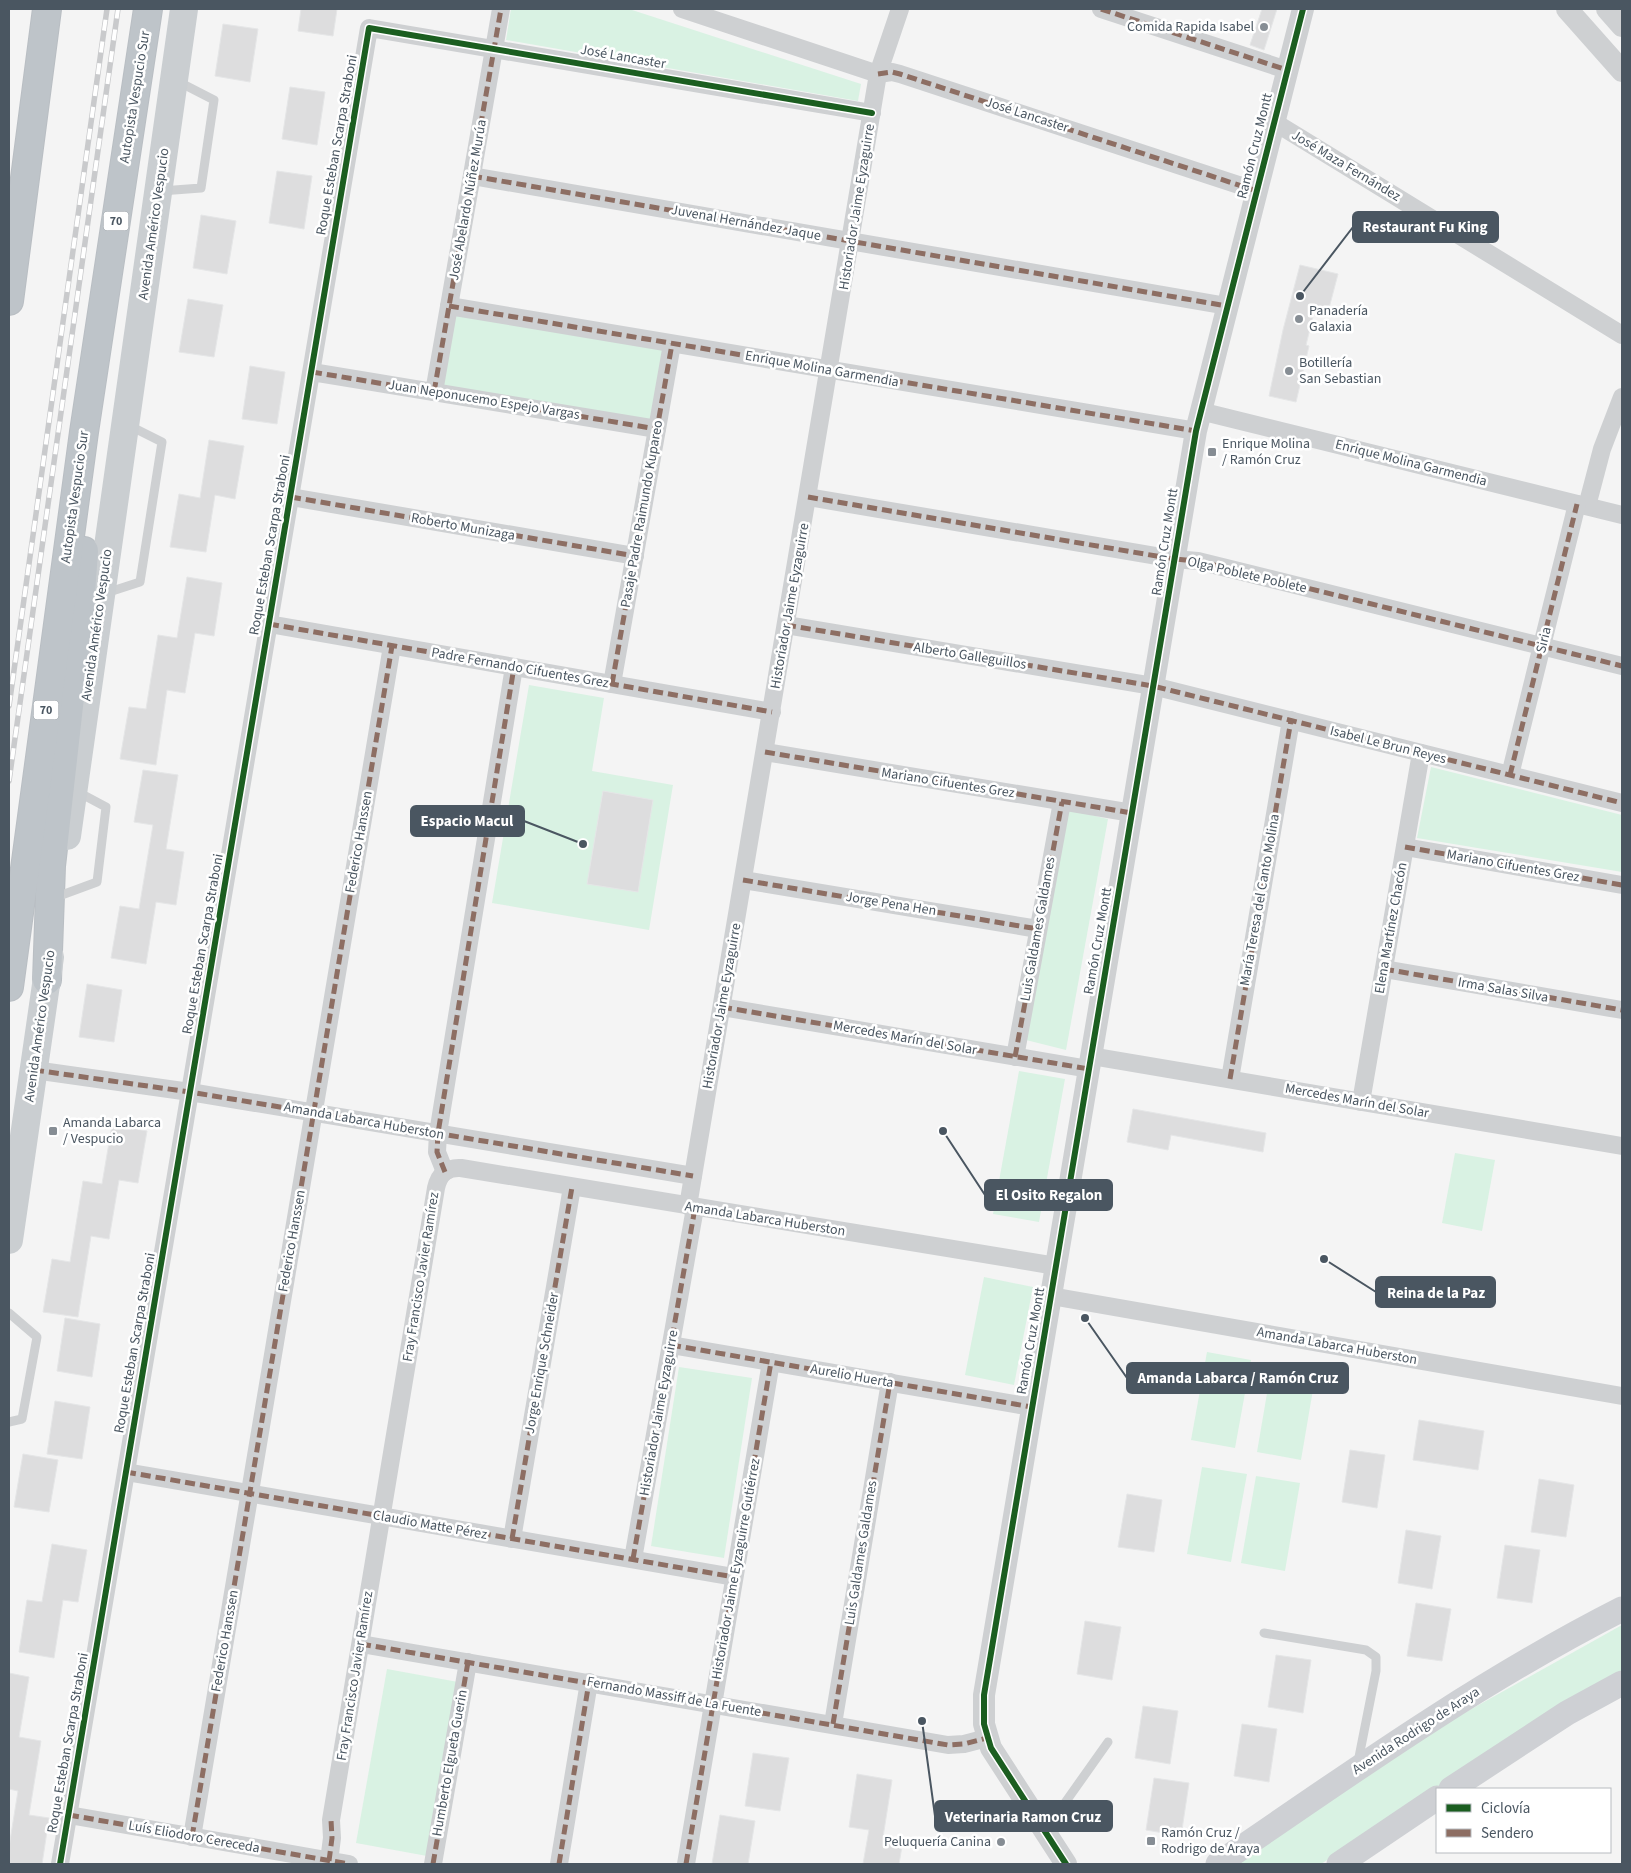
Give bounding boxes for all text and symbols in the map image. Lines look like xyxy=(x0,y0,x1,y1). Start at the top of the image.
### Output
place label: Comida Rapida Isabel xyxy=(1127,17,1254,37)
marker: Comida Rapida Isabel xyxy=(1258,21,1270,33)
street label: Autopista Vespucio Sur xyxy=(115,29,155,165)
street label: José Lancaster xyxy=(579,40,668,74)
street label: Roque Esteban Scarpa Straboni xyxy=(311,53,363,237)
street label: Ramón Cruz Montt xyxy=(1232,91,1278,201)
street label: José Lancaster xyxy=(983,92,1071,138)
street label: José Abelardo Núñez Murúa xyxy=(444,118,492,282)
street label: Historiador Jaime Eyzaguirre xyxy=(834,122,880,292)
street label: José Maza Fernández xyxy=(1288,125,1404,207)
street label: Avenida Américo Vespucio xyxy=(133,147,175,301)
street label: Juvenal Hernández Jaque xyxy=(670,200,822,246)
road number: 70 xyxy=(104,212,128,230)
callout: Restaurant Fu King xyxy=(1353,212,1498,242)
text: Restaurant Fu King xyxy=(1363,217,1487,238)
place label: Panadería Galaxia xyxy=(1309,301,1368,337)
marker: Panadería Galaxia xyxy=(1293,313,1305,325)
street label: Enrique Molina Garmendia xyxy=(744,346,900,392)
place label: Botillería San Sebastian xyxy=(1299,353,1382,389)
marker: Botillería San Sebastian xyxy=(1283,365,1295,377)
street label: Juan Neponucemo Espejo Vargas xyxy=(387,375,581,425)
street label: Pasaje Padre Raimundo Kupareo xyxy=(616,419,668,609)
street label: Autopista Vespucio Sur xyxy=(56,429,94,565)
place label: Enrique Molina / Ramón Cruz xyxy=(1222,434,1310,470)
street label: Enrique Molina Garmendia xyxy=(1333,434,1489,492)
marker: Enrique Molina / Ramón Cruz xyxy=(1206,446,1218,458)
street label: Roque Esteban Scarpa Straboni xyxy=(244,453,296,637)
street label: Ramón Cruz Montt xyxy=(1147,487,1183,597)
street label: Roberto Munizaga xyxy=(409,508,517,546)
street label: Historiador Jaime Eyzaguirre xyxy=(766,521,814,690)
street label: Avenida Américo Vespucio xyxy=(76,548,118,702)
street label: Olga Poblete Poblete xyxy=(1185,552,1309,598)
street label: Siria xyxy=(1531,625,1557,655)
street label: Alberto Galleguillos xyxy=(912,637,1028,675)
street label: Padre Fernando Cifuentes Grez xyxy=(430,643,610,693)
road number: 70 xyxy=(34,700,58,720)
street label: Isabel Le Brun Reyes xyxy=(1328,721,1448,769)
street label: Mariano Cifuentes Grez xyxy=(880,763,1016,803)
street label: Federico Hanssen xyxy=(340,789,378,895)
callout: Espacio Macul xyxy=(411,806,524,836)
text: Espacio Macul xyxy=(421,811,514,832)
street label: María Teresa del Canto Molina xyxy=(1235,812,1285,988)
street label: Mariano Cifuentes Grez xyxy=(1445,844,1581,888)
street label: Roque Esteban Scarpa Straboni xyxy=(177,852,229,1036)
street label: Luis Galdames Galdames xyxy=(1015,855,1061,1003)
street label: Elena Martínez Chacón xyxy=(1370,861,1412,995)
street label: Ramón Cruz Montt xyxy=(1079,886,1117,996)
street label: Jorge Pena Hen xyxy=(844,887,938,921)
street label: Historiador Jaime Eyzaguirre xyxy=(698,921,746,1090)
street label: Avenida Américo Vespucio xyxy=(19,949,61,1103)
street label: Irma Salas Silva xyxy=(1456,972,1550,1008)
street label: Mercedes Marín del Solar xyxy=(831,1015,979,1061)
street label: Mercedes Marín del Solar xyxy=(1283,1078,1431,1124)
street label: Amanda Labarca Huberston xyxy=(282,1097,446,1145)
place label: Amanda Labarca / Vespucio xyxy=(63,1113,161,1149)
marker: Amanda Labarca / Vespucio xyxy=(47,1125,59,1137)
callout: El Osito Regalon xyxy=(985,1180,1112,1210)
text: El Osito Regalon xyxy=(996,1185,1102,1206)
street label: Federico Hanssen xyxy=(273,1188,311,1294)
street label: Fray Francisco Javier Ramírez xyxy=(398,1191,444,1363)
street label: Amanda Labarca Huberston xyxy=(683,1196,847,1242)
street label: Roque Esteban Scarpa Straboni xyxy=(109,1251,161,1435)
callout: Reina de la Paz xyxy=(1376,1277,1495,1307)
text: Reina de la Paz xyxy=(1387,1283,1485,1304)
street label: Ramón Cruz Montt xyxy=(1012,1286,1050,1396)
street label: Jorge Enrique Schneider xyxy=(520,1291,564,1435)
street label: Amanda Labarca Huberston xyxy=(1255,1322,1419,1370)
street label: Historiador Jaime Eyzaguirre xyxy=(635,1328,683,1497)
street label: Aurelio Huerta xyxy=(809,1359,895,1393)
callout: Amanda Labarca / Ramón Cruz xyxy=(1127,1363,1348,1393)
text: Amanda Labarca / Ramón Cruz xyxy=(1137,1368,1339,1389)
street label: Historiador Jaime Eyzaguirre Gutiérrez xyxy=(707,1457,765,1681)
street label: Luis Galdames Galdames xyxy=(840,1479,882,1627)
street label: Claudio Matte Pérez xyxy=(371,1505,489,1545)
street label: Federico Hanssen xyxy=(206,1588,244,1694)
street label: Fray Francisco Javier Ramírez xyxy=(332,1590,378,1762)
street label: Roque Esteban Scarpa Straboni xyxy=(42,1651,94,1835)
street label: Fernando Massiff de La Fuente xyxy=(585,1672,763,1722)
street label: Avenida Rodrigo de Araya xyxy=(1348,1682,1484,1780)
street label: Humberto Elgueta Guerin xyxy=(427,1688,473,1838)
legend xyxy=(1436,1788,1611,1853)
text: Ciclovía xyxy=(1481,1798,1530,1819)
callout: Veterinaria Ramon Cruz xyxy=(935,1801,1112,1831)
text: Veterinaria Ramon Cruz xyxy=(944,1807,1101,1828)
street label: Luís Eliodoro Cereceda xyxy=(127,1816,261,1858)
place label: Ramón Cruz / Rodrigo de Araya xyxy=(1161,1823,1260,1859)
text: Sendero xyxy=(1481,1823,1534,1844)
place label: Peluquería Canina xyxy=(884,1832,991,1852)
marker: Ramón Cruz / Rodrigo de Araya xyxy=(1145,1835,1157,1847)
marker: Peluquería Canina xyxy=(995,1836,1007,1848)

